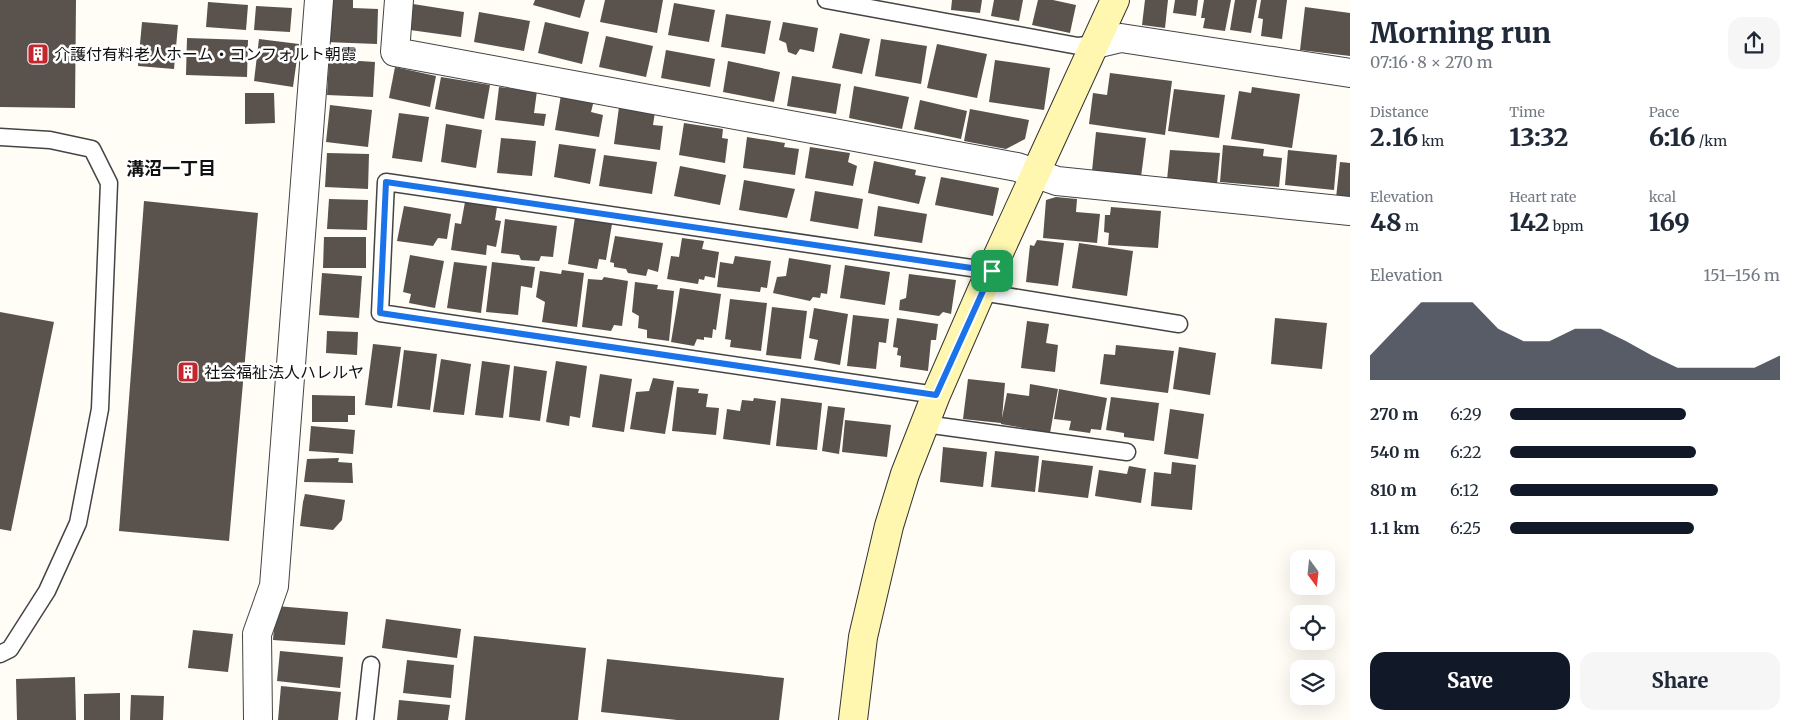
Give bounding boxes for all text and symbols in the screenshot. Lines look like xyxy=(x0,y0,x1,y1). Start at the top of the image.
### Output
text: Morning run xyxy=(1370,15,1551,51)
button: share xyxy=(1728,17,1780,69)
building icon: 介護付有料老人ホーム・コンフォルト朝霞 xyxy=(26,42,50,66)
place label: 介護付有料老人ホーム・コンフォルト朝霞 xyxy=(54,44,357,64)
text: 07:16 · 8 × 270 m xyxy=(1370,52,1493,72)
text: Distance xyxy=(1370,103,1429,121)
text: Time xyxy=(1509,103,1545,121)
text: Pace xyxy=(1649,103,1679,121)
text: 2.16 xyxy=(1370,121,1418,153)
text: 13:32 xyxy=(1509,121,1569,153)
text: 6:16 xyxy=(1649,121,1696,153)
text: km xyxy=(1418,132,1444,150)
text: /km xyxy=(1696,132,1727,150)
district label: 溝沼一丁目 xyxy=(126,157,216,180)
text: Elevation xyxy=(1370,188,1434,206)
text: Heart rate xyxy=(1509,188,1576,206)
text: kcal xyxy=(1649,188,1676,206)
text: 48 xyxy=(1370,206,1402,238)
text: 142 xyxy=(1509,206,1549,238)
text: 169 xyxy=(1649,206,1690,238)
text: m xyxy=(1402,217,1419,235)
text: bpm xyxy=(1549,217,1584,235)
pin xyxy=(971,250,1013,292)
icon: arrive xyxy=(978,257,1006,285)
text: Elevation xyxy=(1370,265,1443,285)
text: 151–156 m xyxy=(1704,265,1780,285)
building icon: 社会福祉法人ハレルヤ xyxy=(176,360,200,384)
place label: 社会福祉法人ハレルヤ xyxy=(204,362,364,382)
text: 270 m xyxy=(1370,404,1418,424)
text: 6:29 xyxy=(1450,404,1482,424)
text: 540 m xyxy=(1370,442,1420,462)
text: 6:22 xyxy=(1450,442,1482,462)
text: 810 m xyxy=(1370,480,1417,500)
text: 6:12 xyxy=(1450,480,1479,500)
text: 1.1 km xyxy=(1370,518,1420,538)
text: 6:25 xyxy=(1450,518,1481,538)
north arrow xyxy=(1290,550,1335,595)
map controls xyxy=(1290,550,1335,705)
button: locate xyxy=(1290,605,1335,650)
button: Save xyxy=(1370,652,1570,710)
button: Share xyxy=(1580,652,1780,710)
button: layers xyxy=(1290,660,1335,705)

